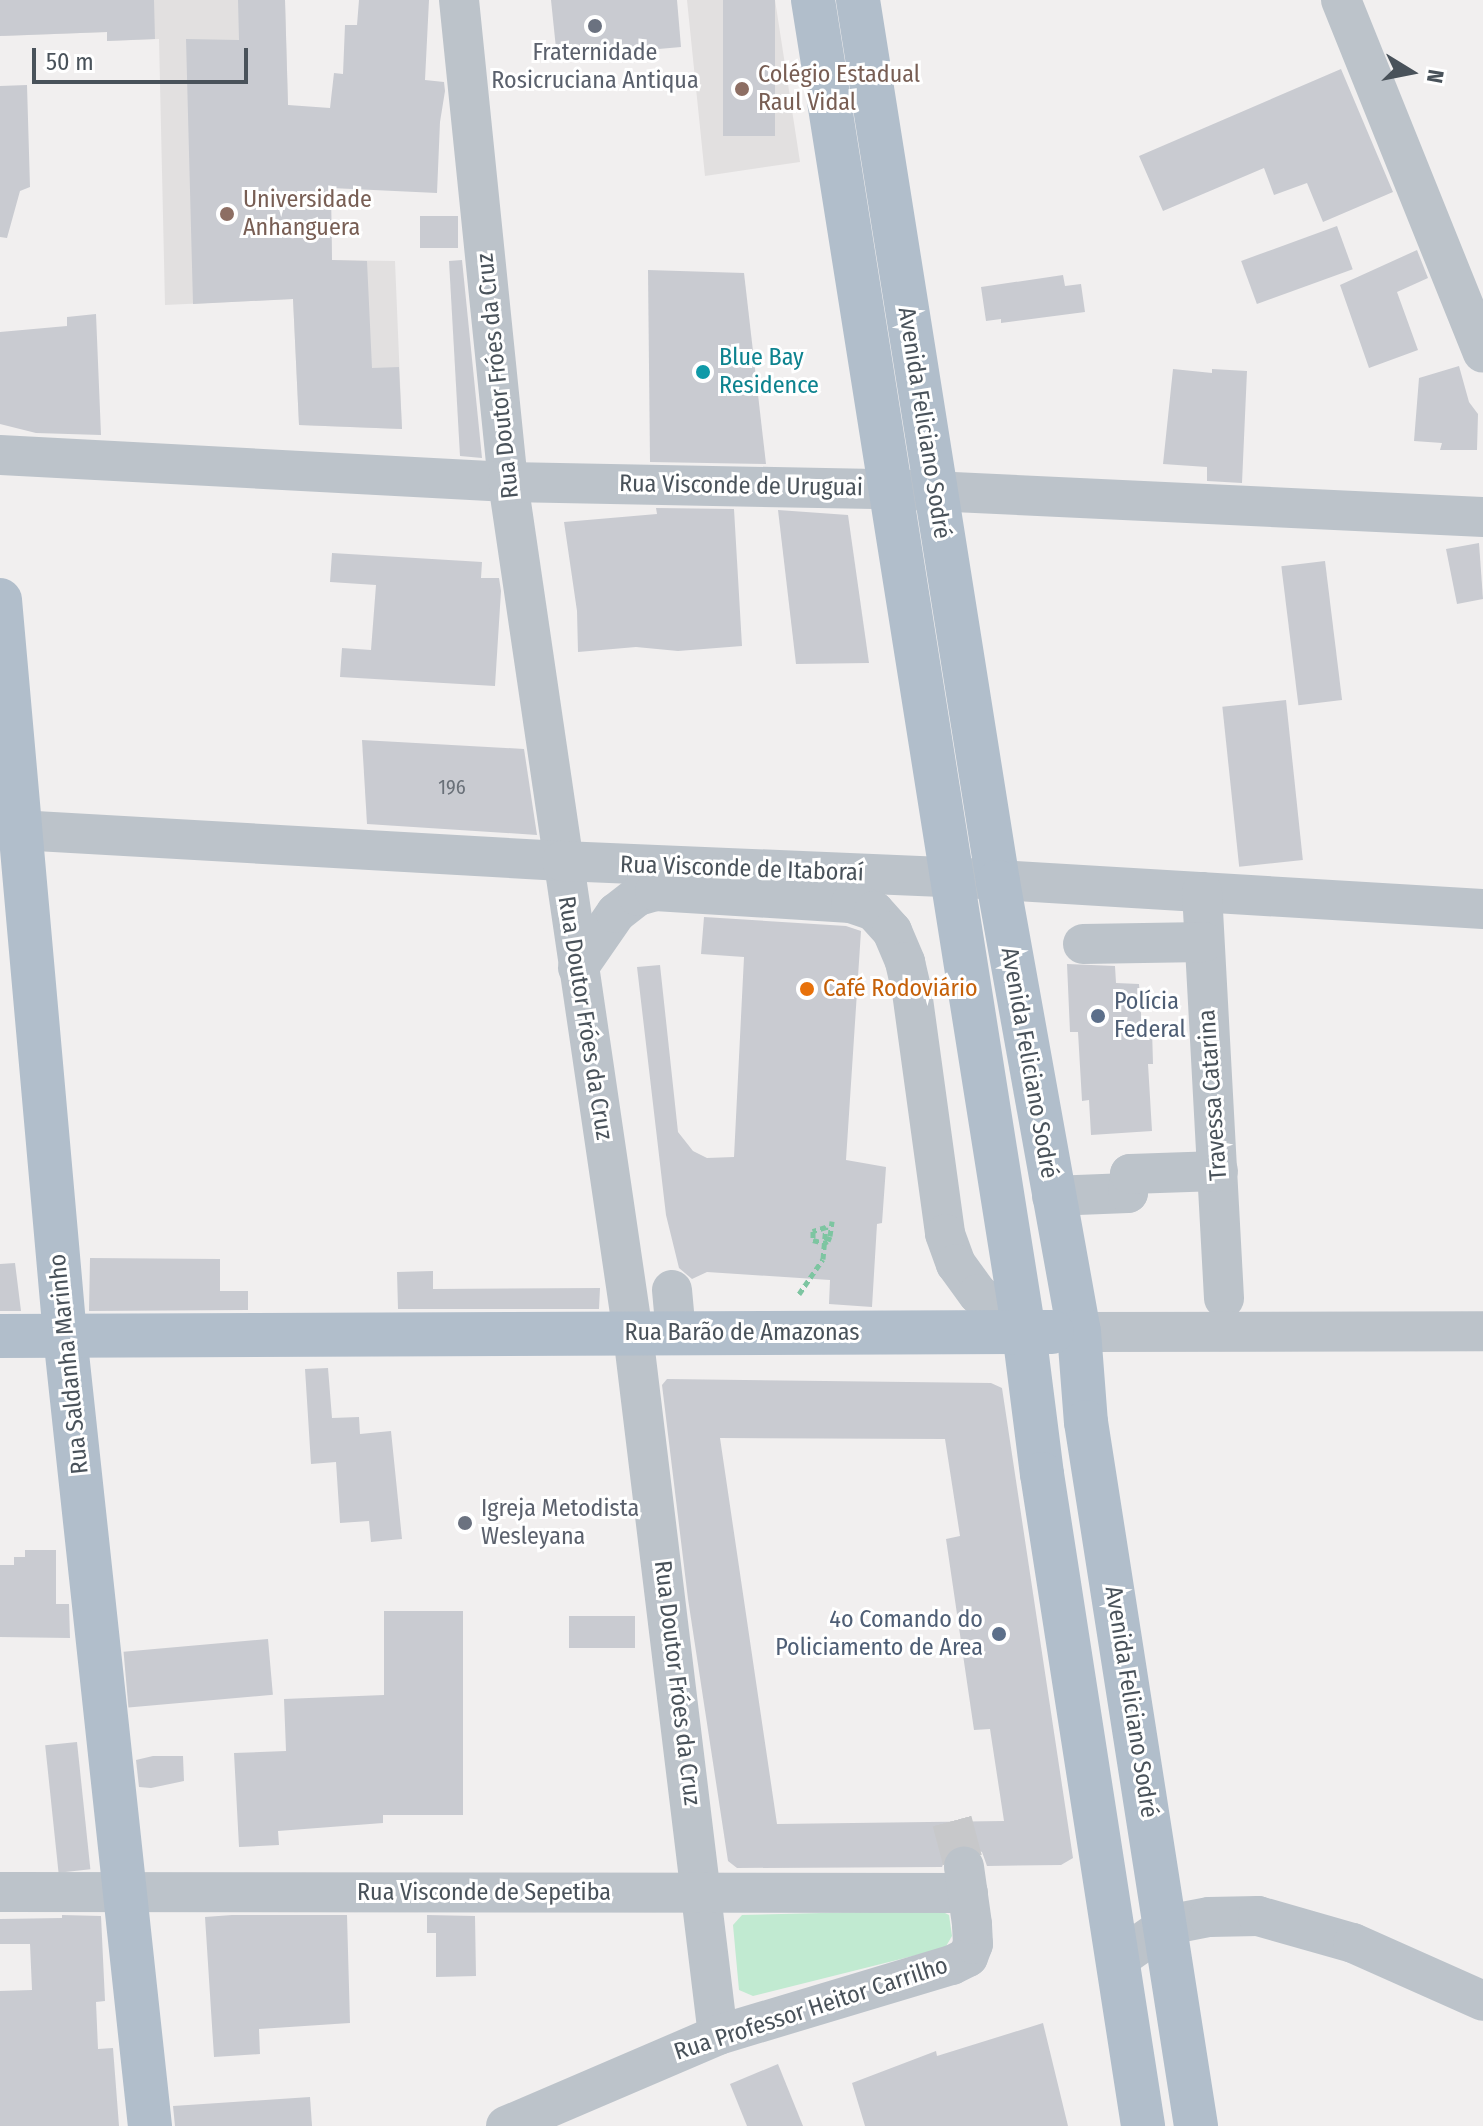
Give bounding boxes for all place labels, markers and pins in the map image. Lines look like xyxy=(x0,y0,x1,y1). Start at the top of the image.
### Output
marker: Fraternidade Rosicruciana Antiqua xyxy=(586,17,604,35)
place label: Fraternidade Rosicruciana Antiqua xyxy=(491,39,699,95)
place label: Colégio Estadual Raul Vidal xyxy=(758,61,920,117)
marker: Colégio Estadual Raul Vidal xyxy=(733,80,751,98)
place label: Universidade Anhanguera xyxy=(243,186,372,242)
marker: Universidade Anhanguera xyxy=(218,205,236,223)
place label: Blue Bay Residence xyxy=(719,344,819,400)
marker: Blue Bay Residence xyxy=(694,363,712,381)
place label: Café Rodoviário xyxy=(823,975,978,1003)
marker: Café Rodoviário xyxy=(798,980,816,998)
place label: Polícia Federal xyxy=(1114,988,1186,1044)
marker: Polícia Federal xyxy=(1089,1007,1107,1025)
place label: Igreja Metodista Wesleyana xyxy=(481,1495,639,1551)
marker: Igreja Metodista Wesleyana xyxy=(456,1514,474,1532)
place label: 4o Comando do Policiamento de Area xyxy=(775,1606,983,1662)
marker: 4o Comando do Policiamento de Area xyxy=(990,1625,1008,1643)

